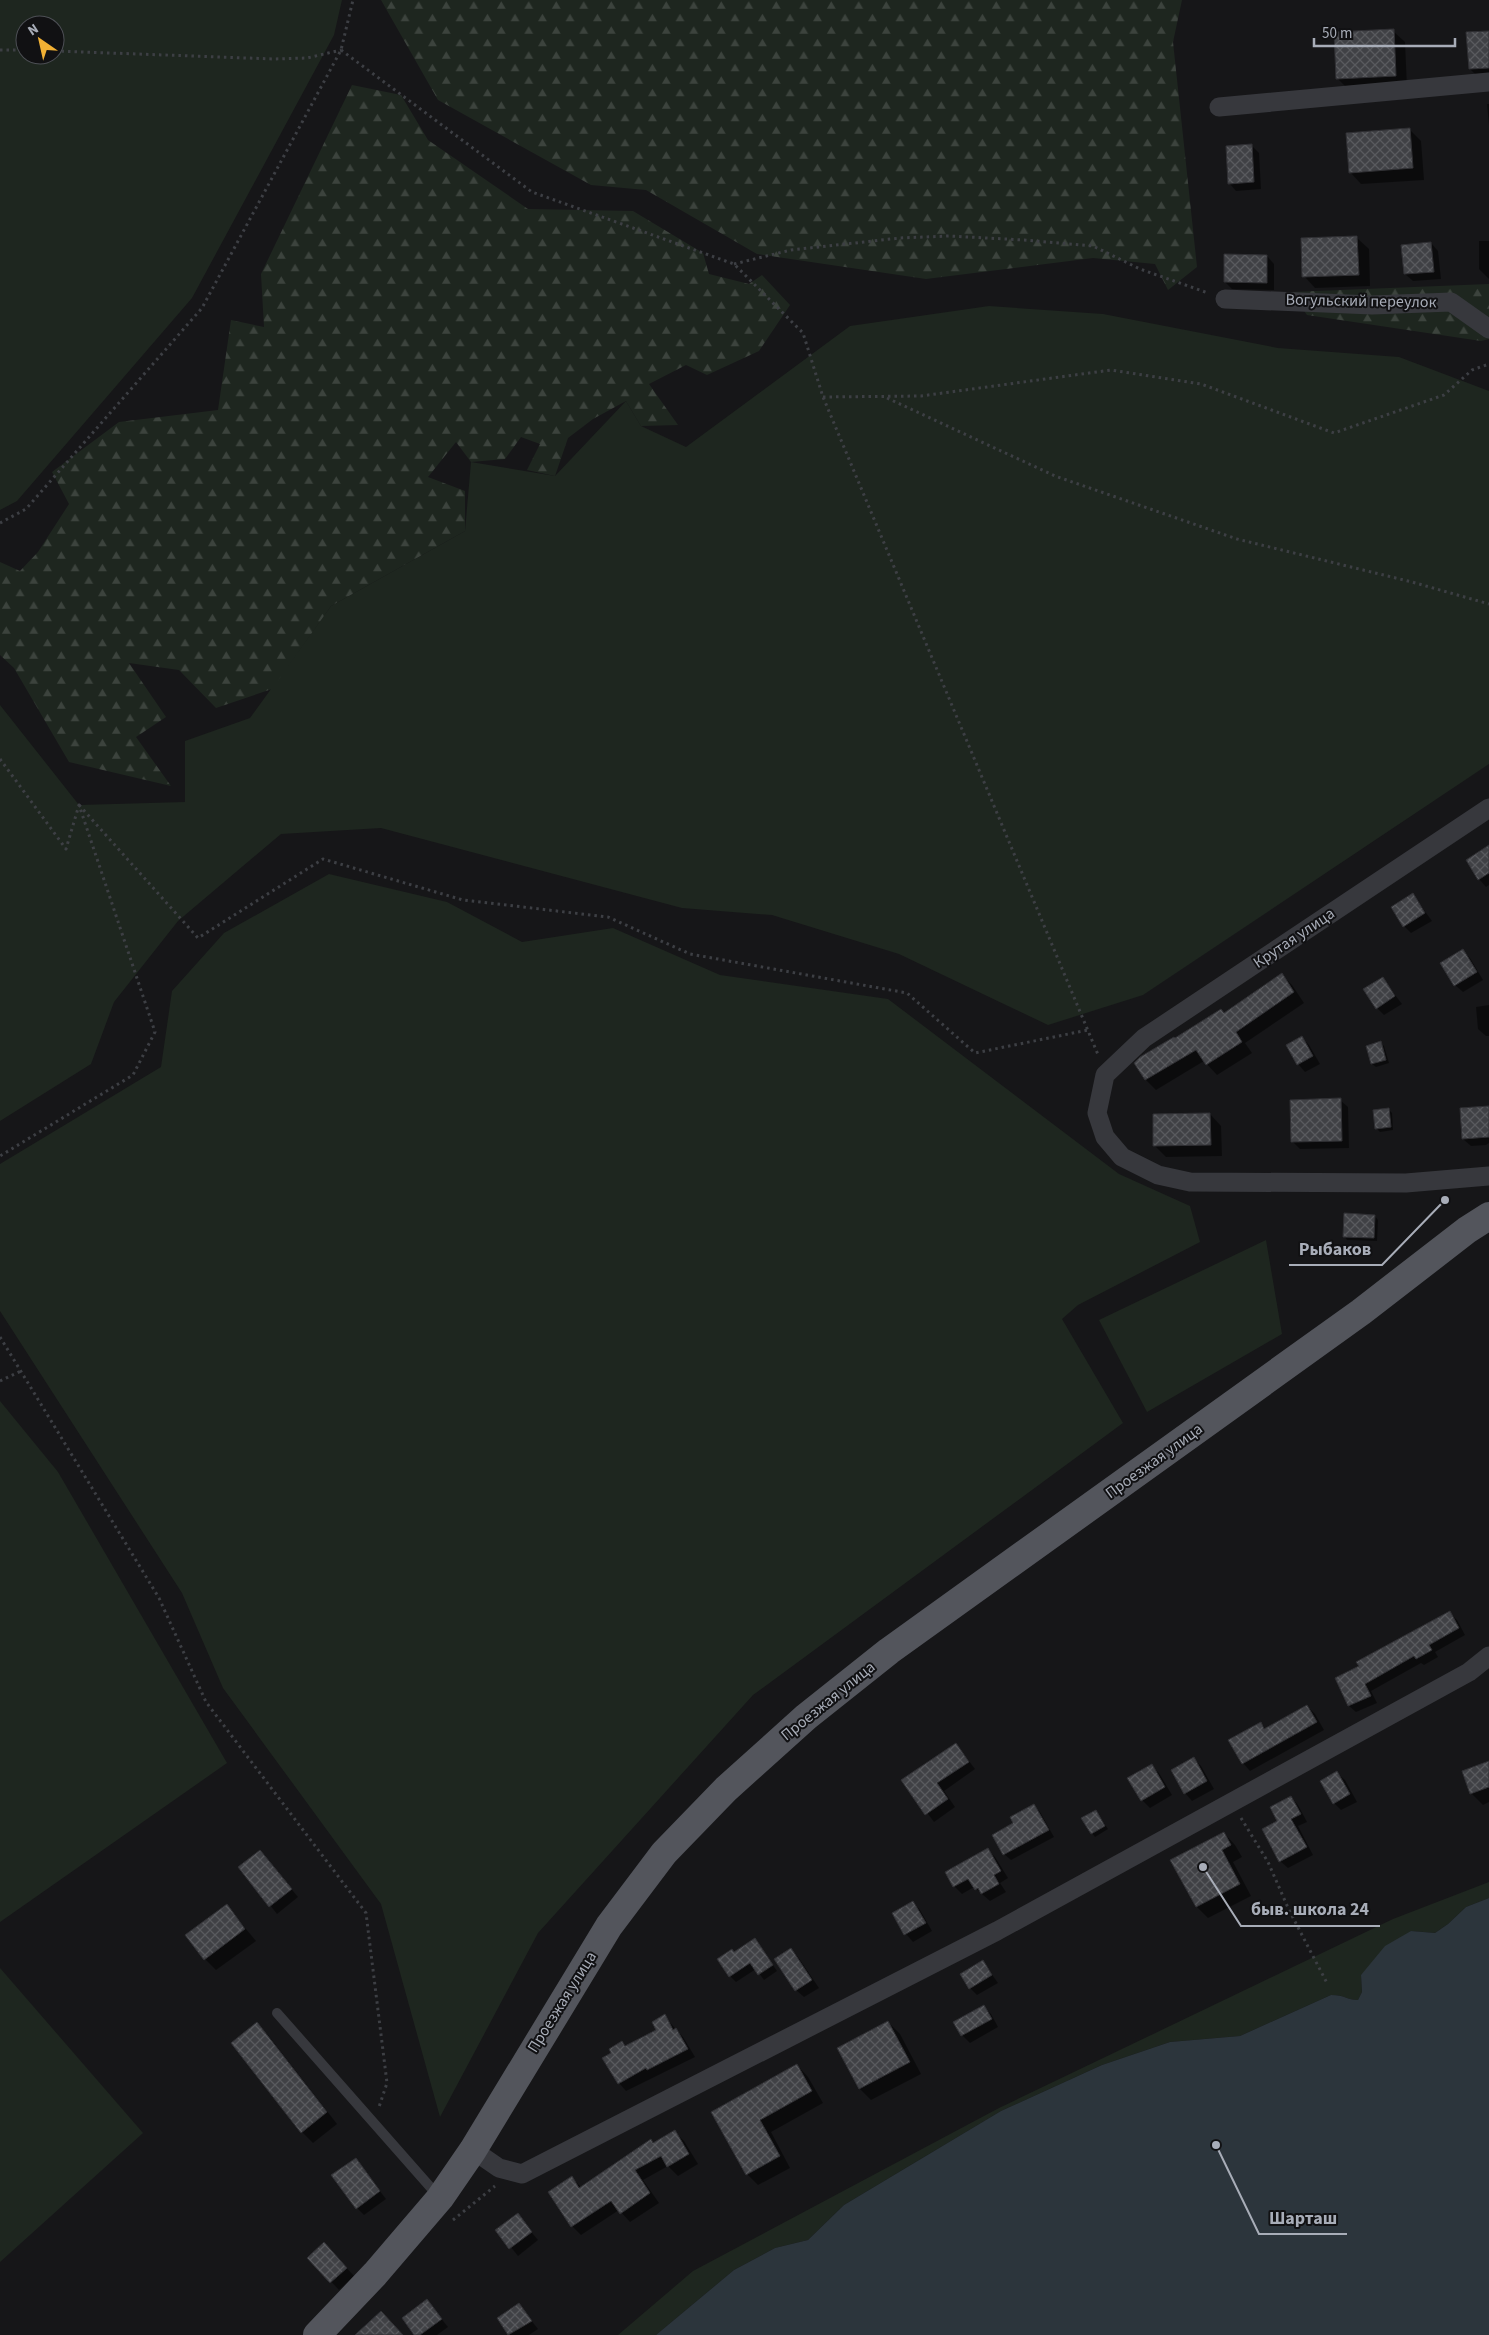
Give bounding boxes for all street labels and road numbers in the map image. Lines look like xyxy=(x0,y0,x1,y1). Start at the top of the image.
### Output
street label: Вогульский переулок xyxy=(1285,289,1437,313)
street label: Крутая улица xyxy=(1249,903,1339,973)
street label: Проезжая улица xyxy=(1101,1418,1207,1504)
street label: Проезжая улица xyxy=(776,1656,880,1746)
street label: Проезжая улица xyxy=(522,1947,602,2057)

